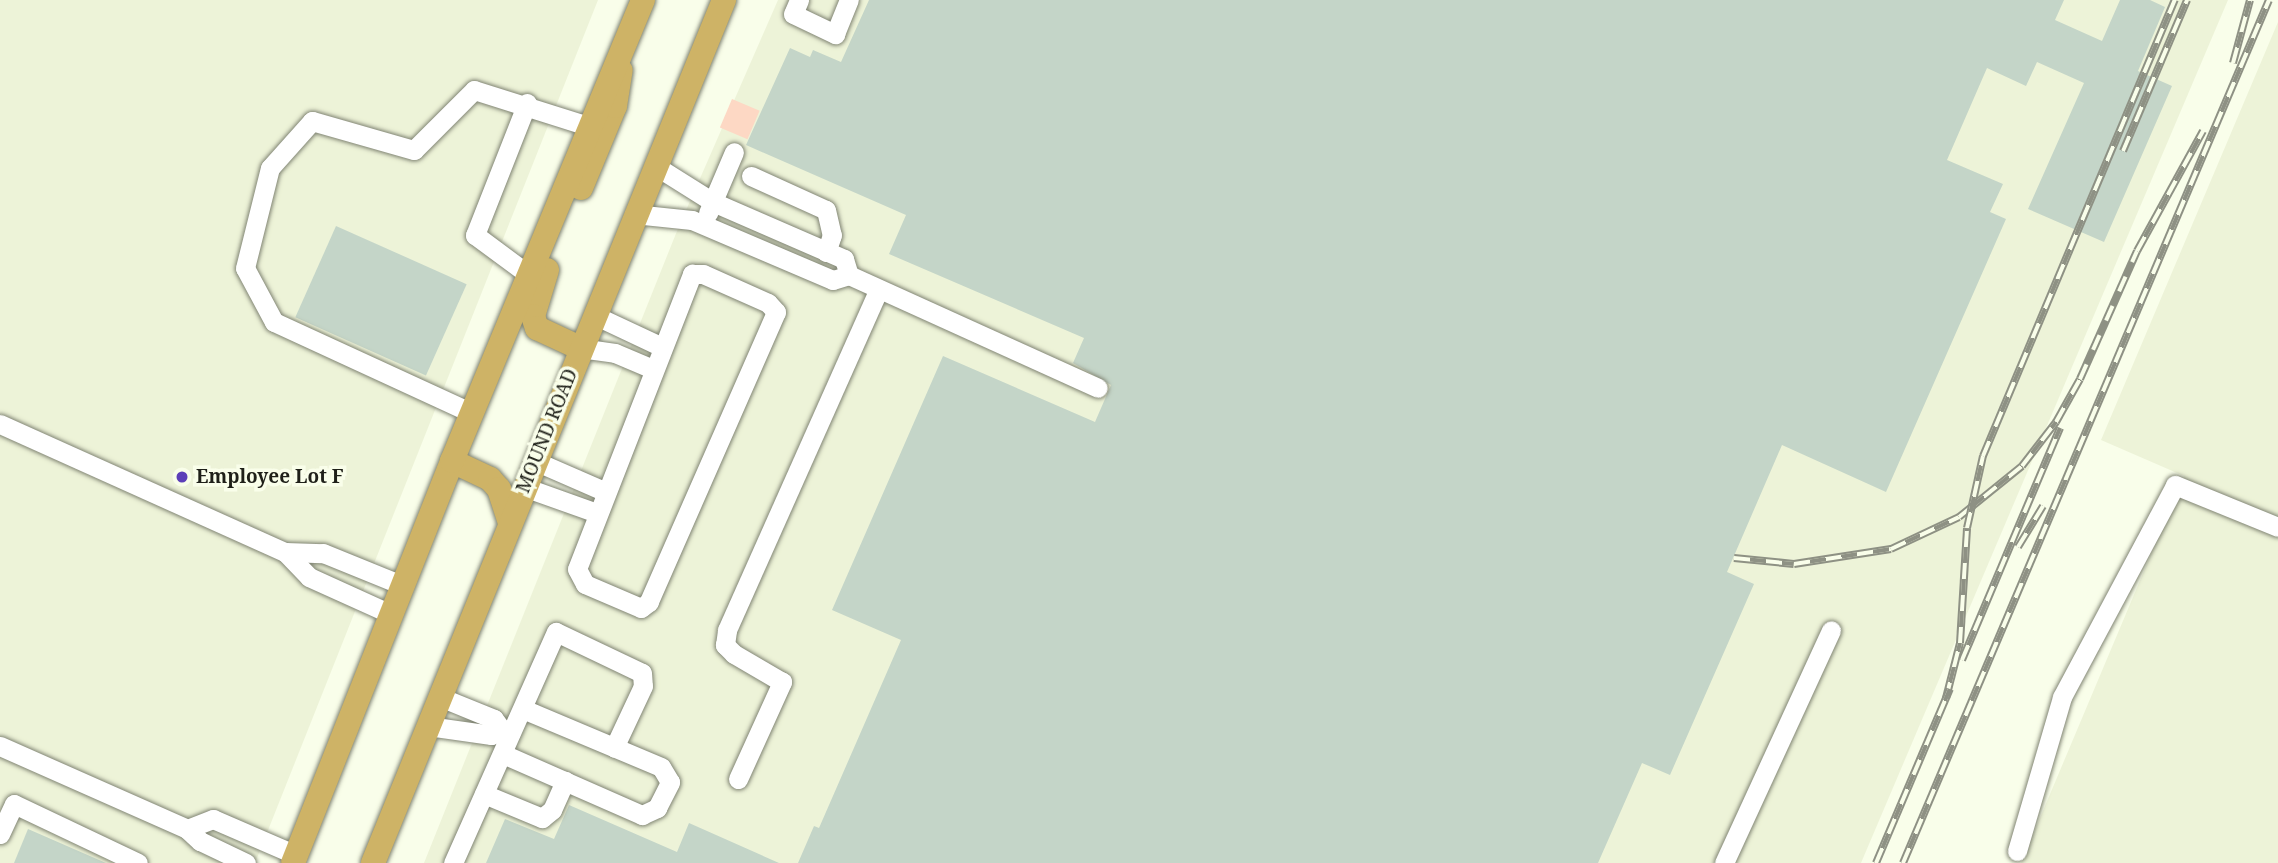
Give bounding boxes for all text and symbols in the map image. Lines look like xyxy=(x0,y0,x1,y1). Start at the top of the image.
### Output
street label: MOUND ROAD xyxy=(512,366,582,496)
place label: Employee Lot F xyxy=(196,466,344,488)
marker: Employee Lot F xyxy=(174,469,190,485)

